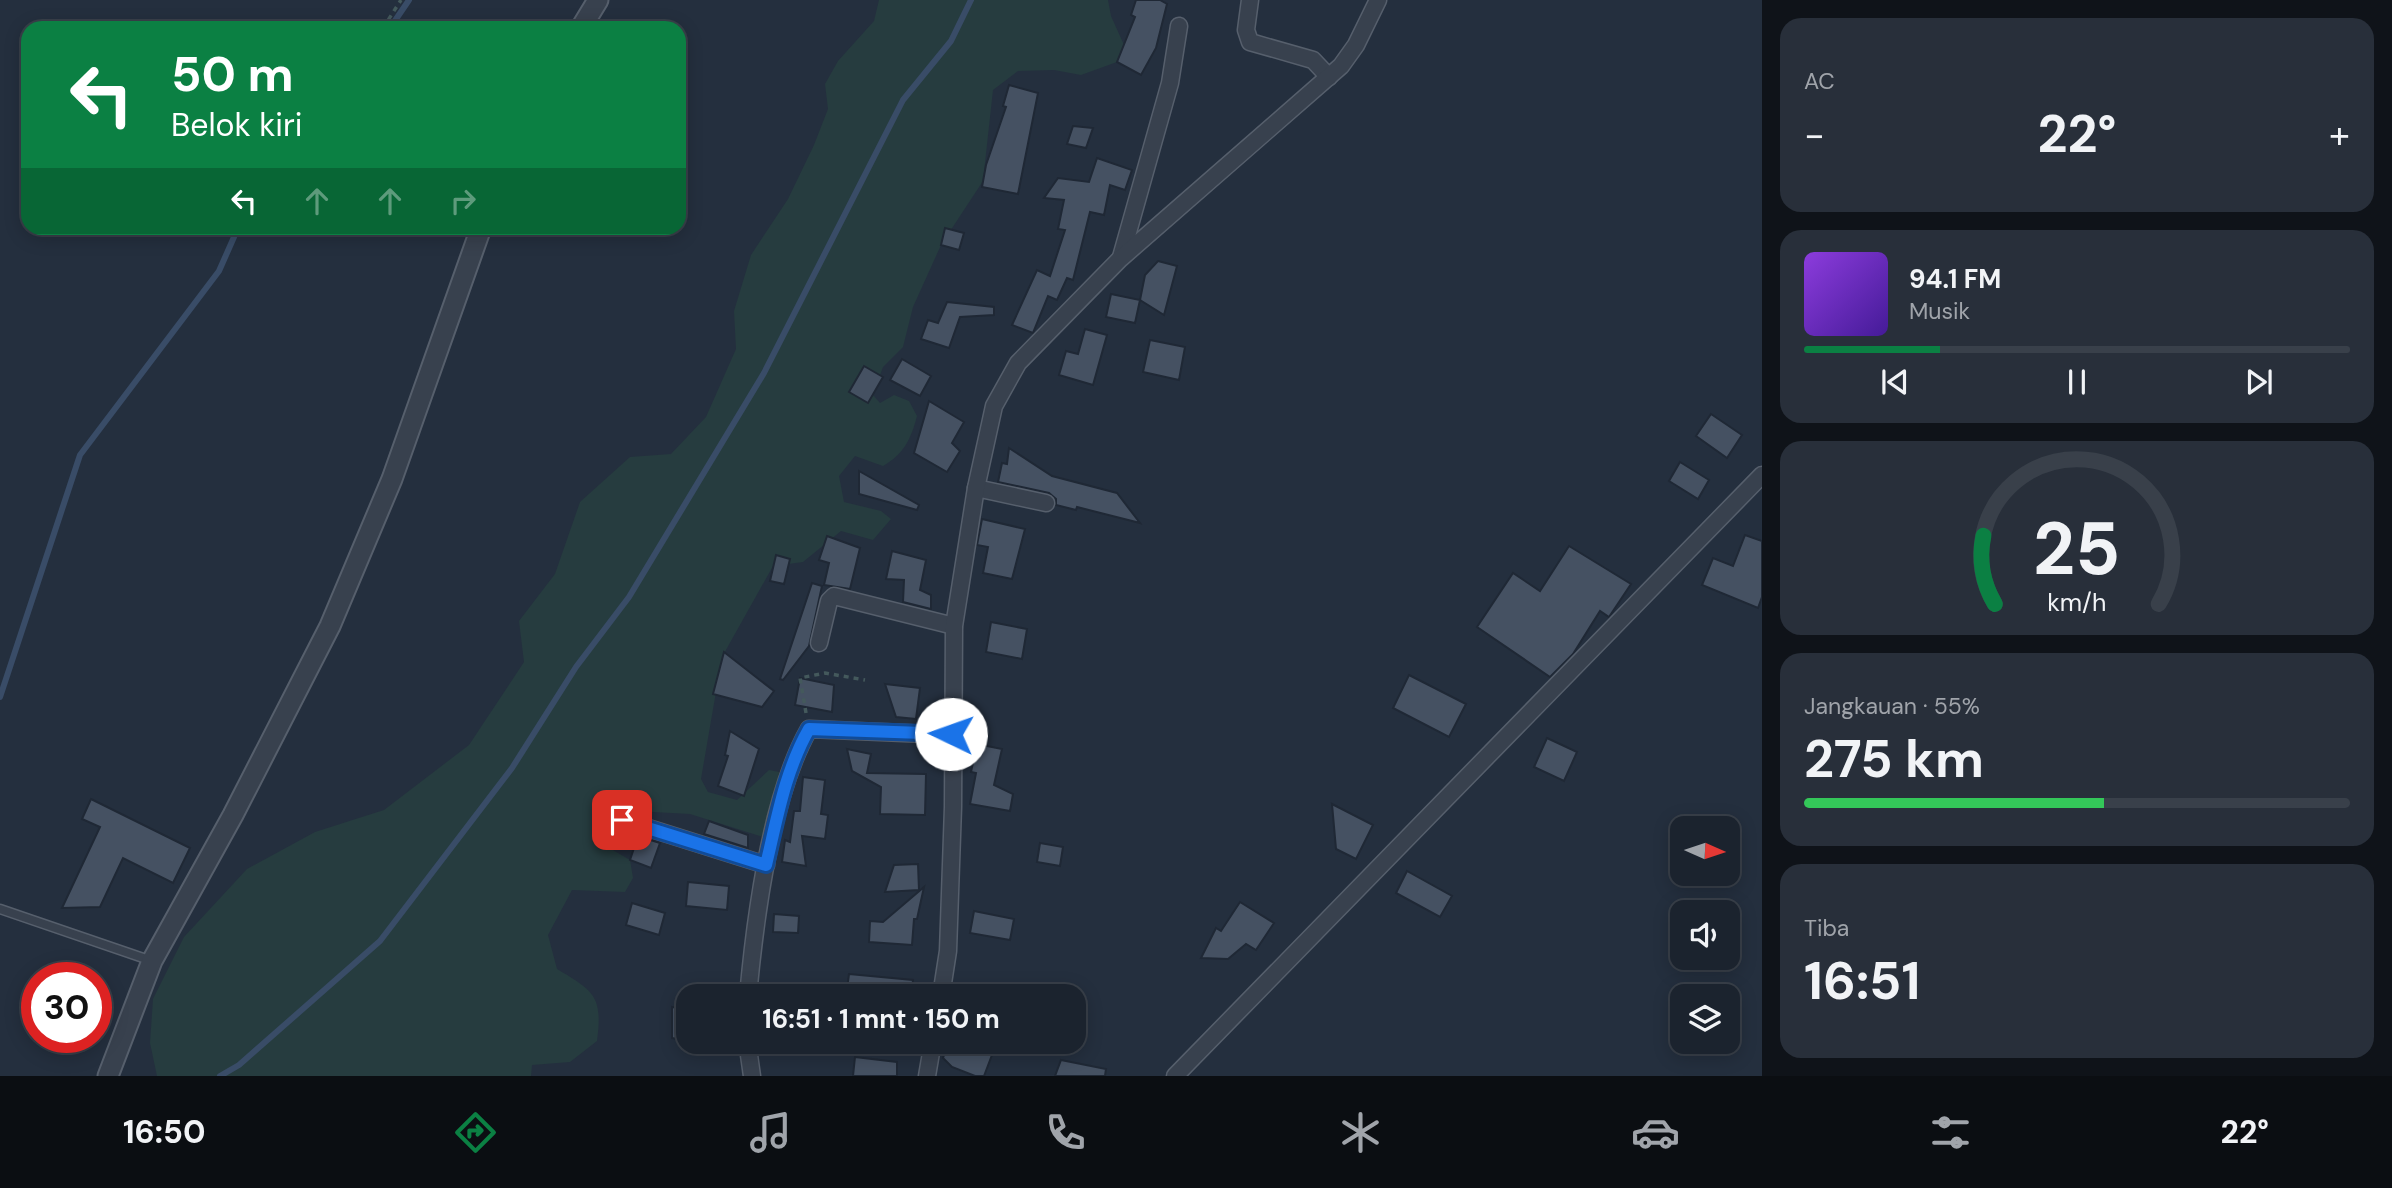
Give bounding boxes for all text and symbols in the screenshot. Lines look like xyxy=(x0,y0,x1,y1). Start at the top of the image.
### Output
text: 50 m xyxy=(171,42,294,106)
icon: left xyxy=(56,49,147,140)
text: AC xyxy=(1804,66,1835,96)
text: 22° xyxy=(2038,100,2116,168)
text: Belok kiri xyxy=(171,104,303,146)
text: − xyxy=(1804,110,1825,160)
text: + xyxy=(2329,110,2350,160)
icon: left xyxy=(225,182,263,220)
icon: ahead xyxy=(298,182,336,220)
icon: ahead xyxy=(371,182,409,220)
icon: right xyxy=(444,182,482,220)
text: 94.1 FM xyxy=(1909,262,2001,296)
text: Musik xyxy=(1909,296,1970,326)
icon: previous xyxy=(1876,363,1914,401)
icon: pause xyxy=(2058,363,2096,401)
icon: next xyxy=(2240,363,2278,401)
text: 25 xyxy=(2033,502,2121,597)
text: km/h xyxy=(2047,586,2107,619)
text: Jangkauan · 55% xyxy=(1804,691,1980,721)
position arrow xyxy=(914,697,988,771)
text: 275 km xyxy=(1804,725,1984,793)
pin xyxy=(592,790,652,850)
icon: arrive xyxy=(603,801,641,839)
north arrow xyxy=(1670,816,1740,886)
map controls xyxy=(1670,816,1740,1054)
button: sound xyxy=(1670,900,1740,970)
text: Tiba xyxy=(1804,913,1849,943)
text: 16:51 xyxy=(1804,947,1920,1015)
speed limit sign: 30 xyxy=(21,962,112,1053)
button: layers xyxy=(1670,984,1740,1054)
text: 16:51 · 1 mnt · 150 m xyxy=(762,1002,1000,1036)
icon: directions xyxy=(451,1108,500,1157)
icon: music xyxy=(746,1108,795,1157)
icon: phone xyxy=(1041,1108,1090,1157)
icon: climate xyxy=(1336,1108,1385,1157)
icon: car xyxy=(1631,1108,1680,1157)
icon: filters xyxy=(1926,1108,1975,1157)
text: 16:50 xyxy=(123,1111,205,1153)
text: 22° xyxy=(2220,1111,2269,1153)

